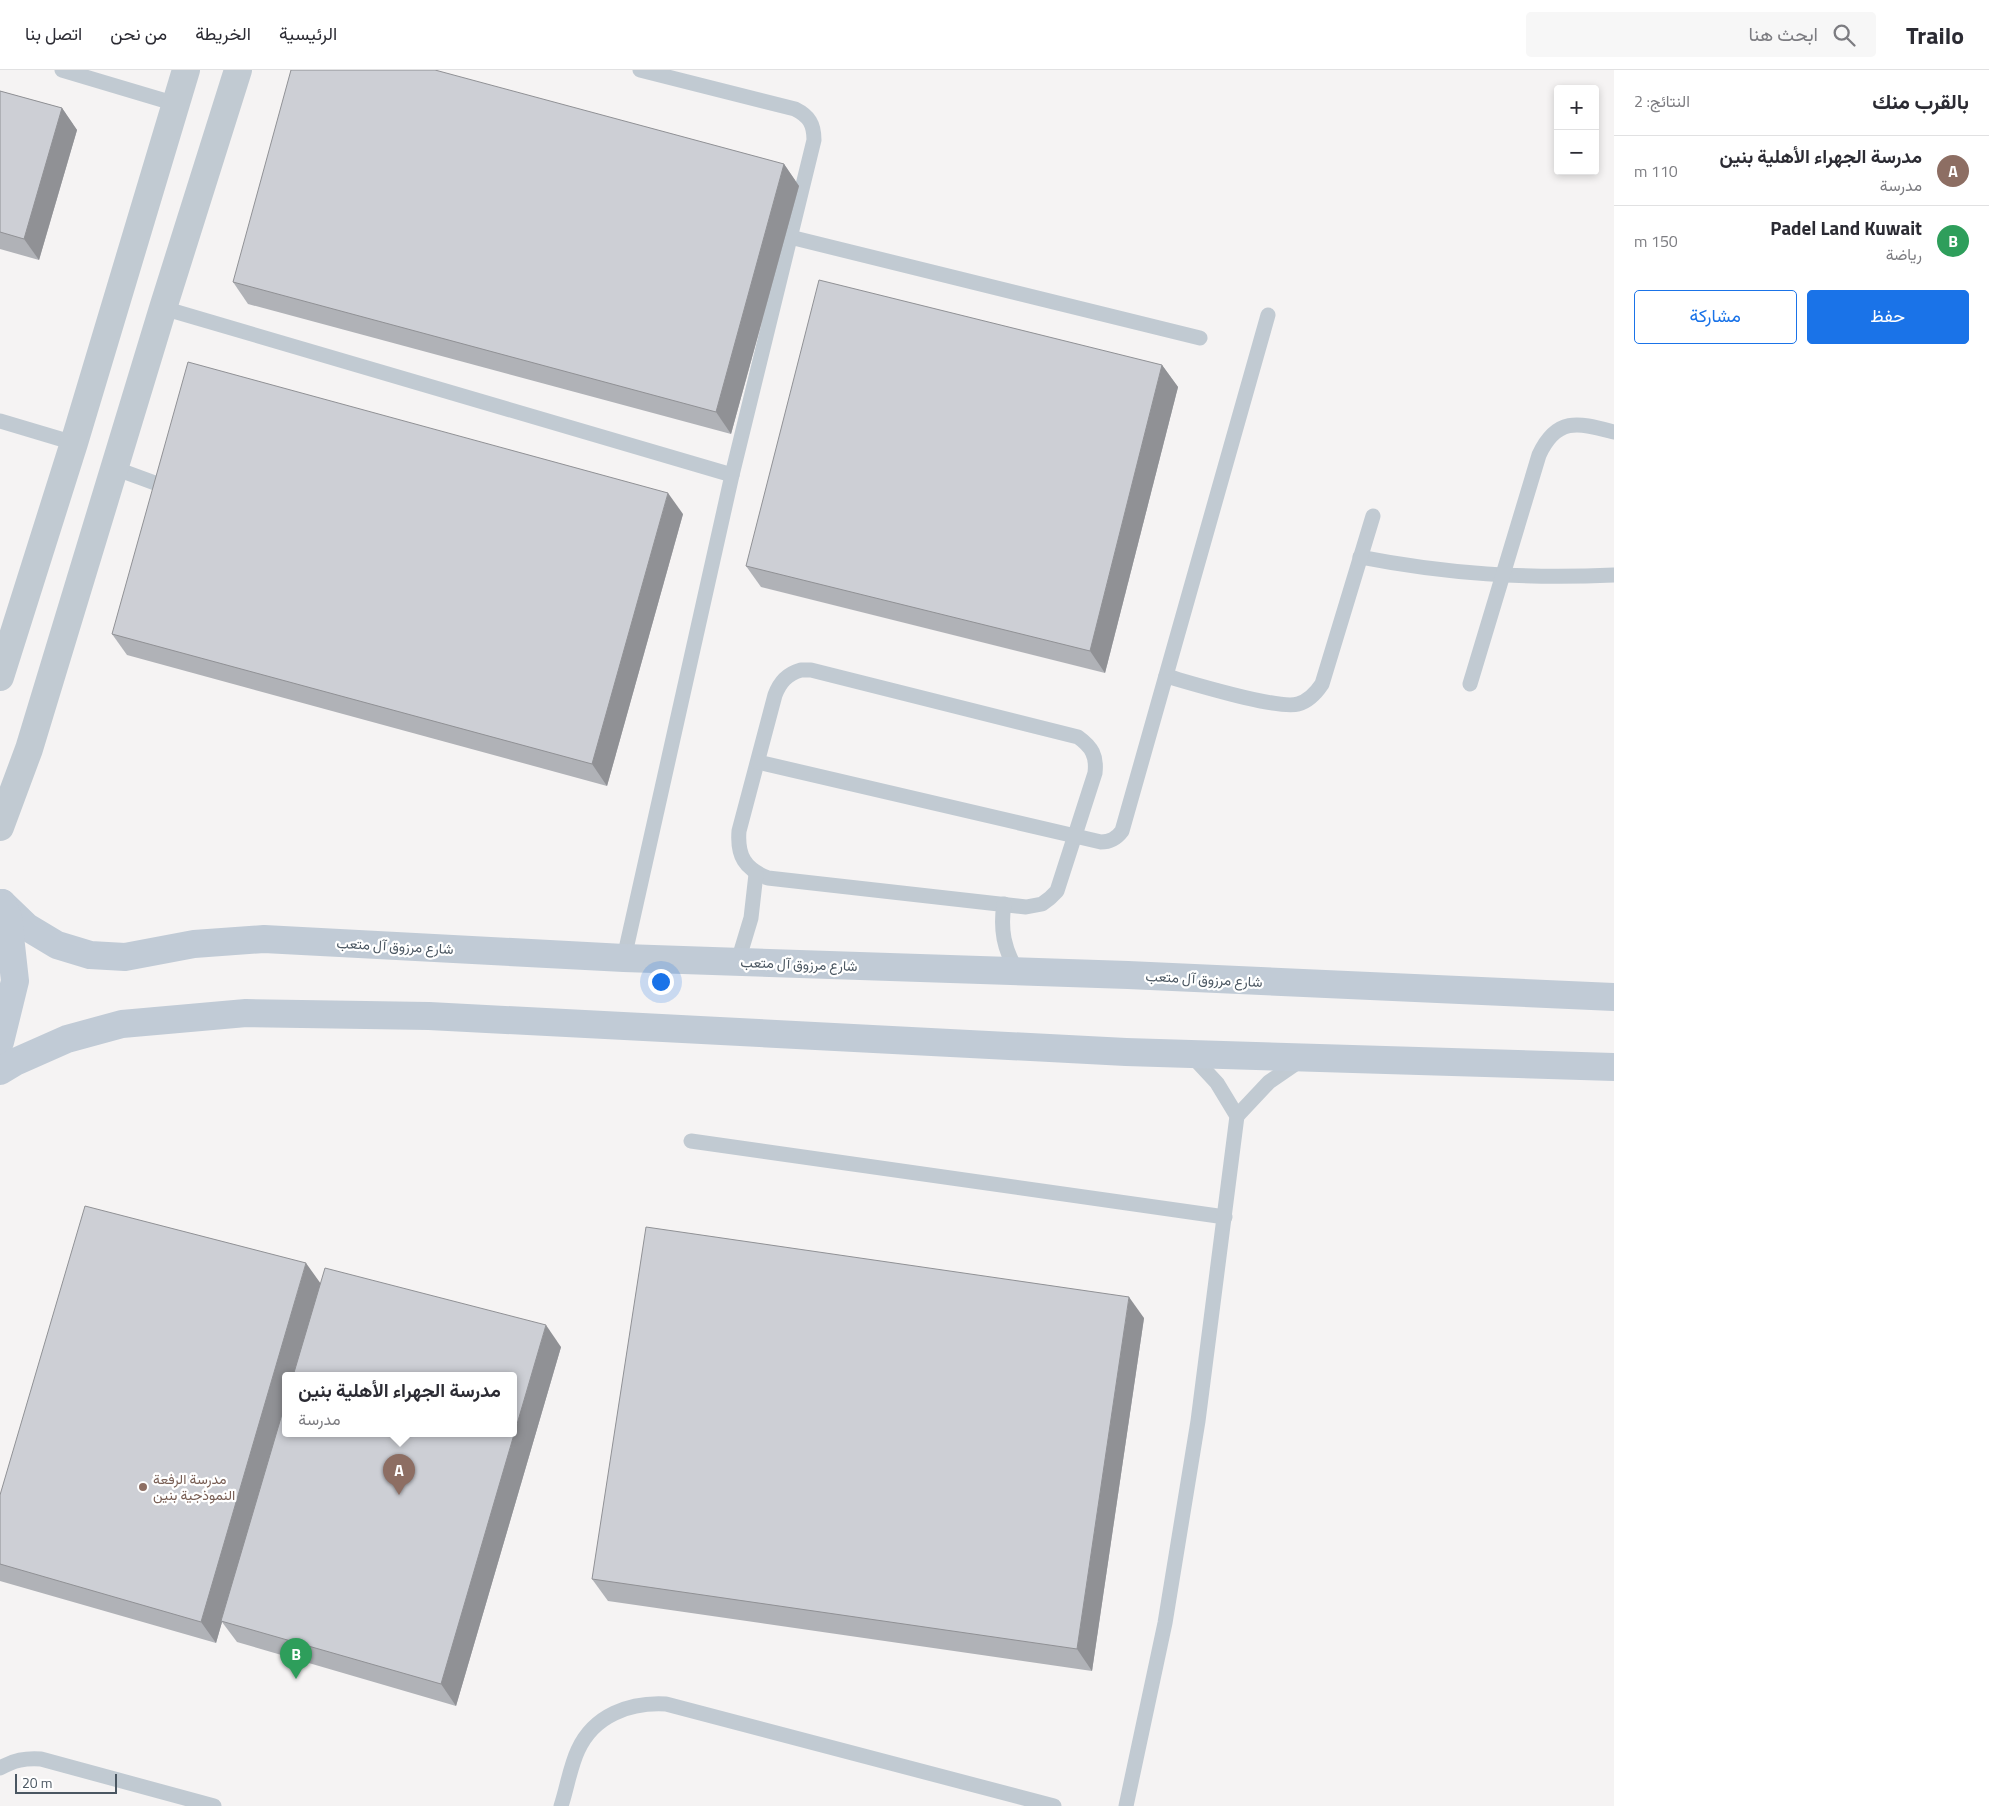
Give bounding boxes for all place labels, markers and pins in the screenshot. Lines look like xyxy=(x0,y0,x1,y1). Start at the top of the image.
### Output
pin: A xyxy=(383,1454,415,1495)
place label: مدرسة الرفعة النموذجية بنين xyxy=(153,1468,235,1505)
marker: مدرسة الرفعة النموذجية بنين xyxy=(137,1481,149,1493)
pin: B xyxy=(280,1638,312,1679)

